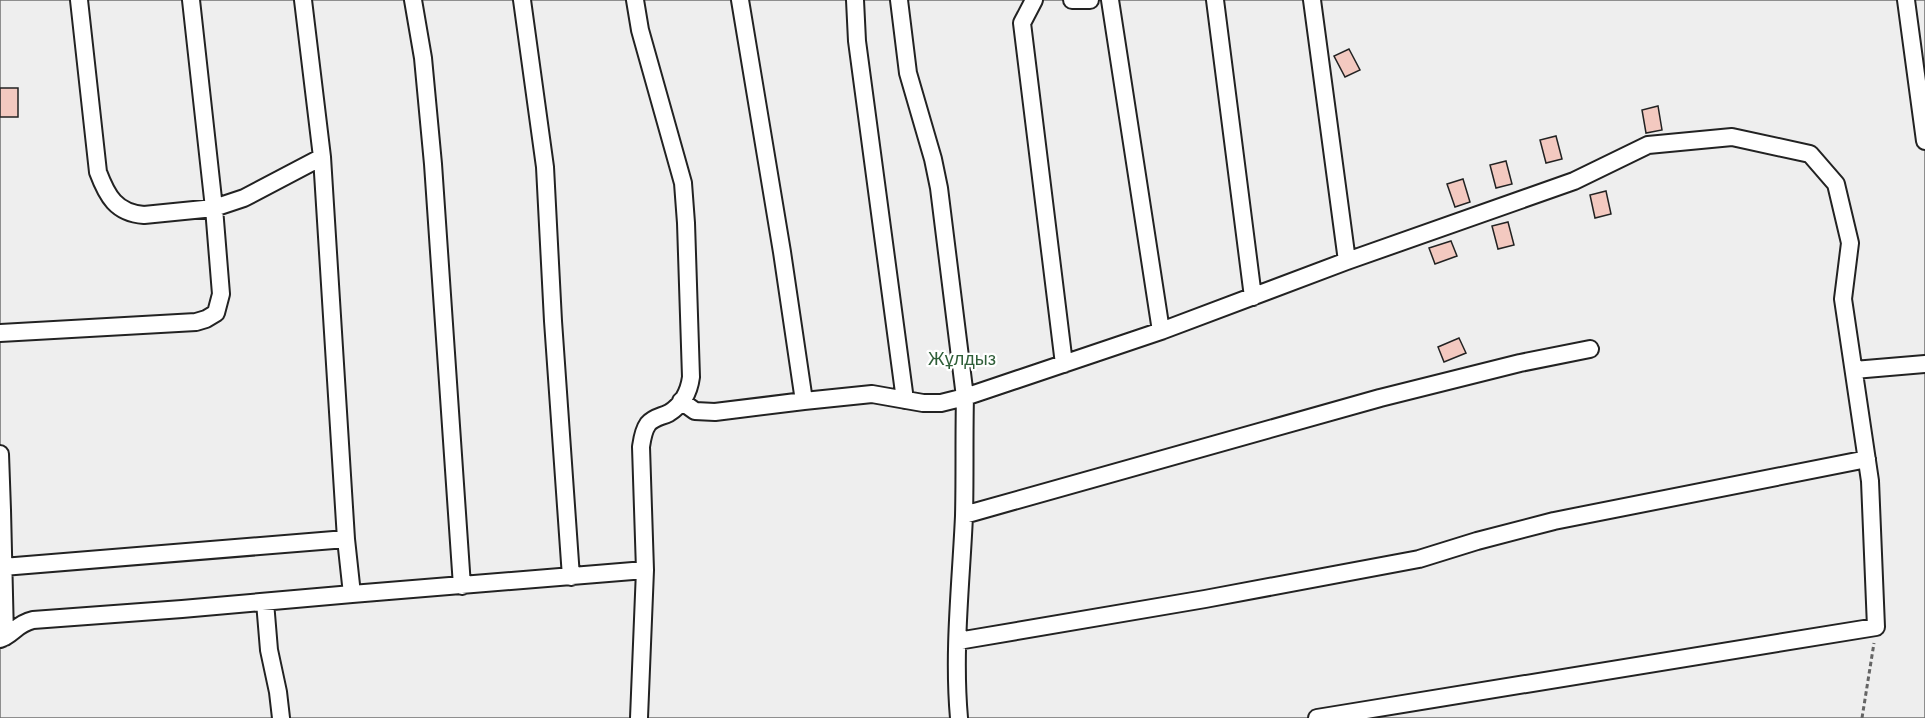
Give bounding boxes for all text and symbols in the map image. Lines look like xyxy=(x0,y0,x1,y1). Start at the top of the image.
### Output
park label: Жұлдыз xyxy=(928,349,996,369)

